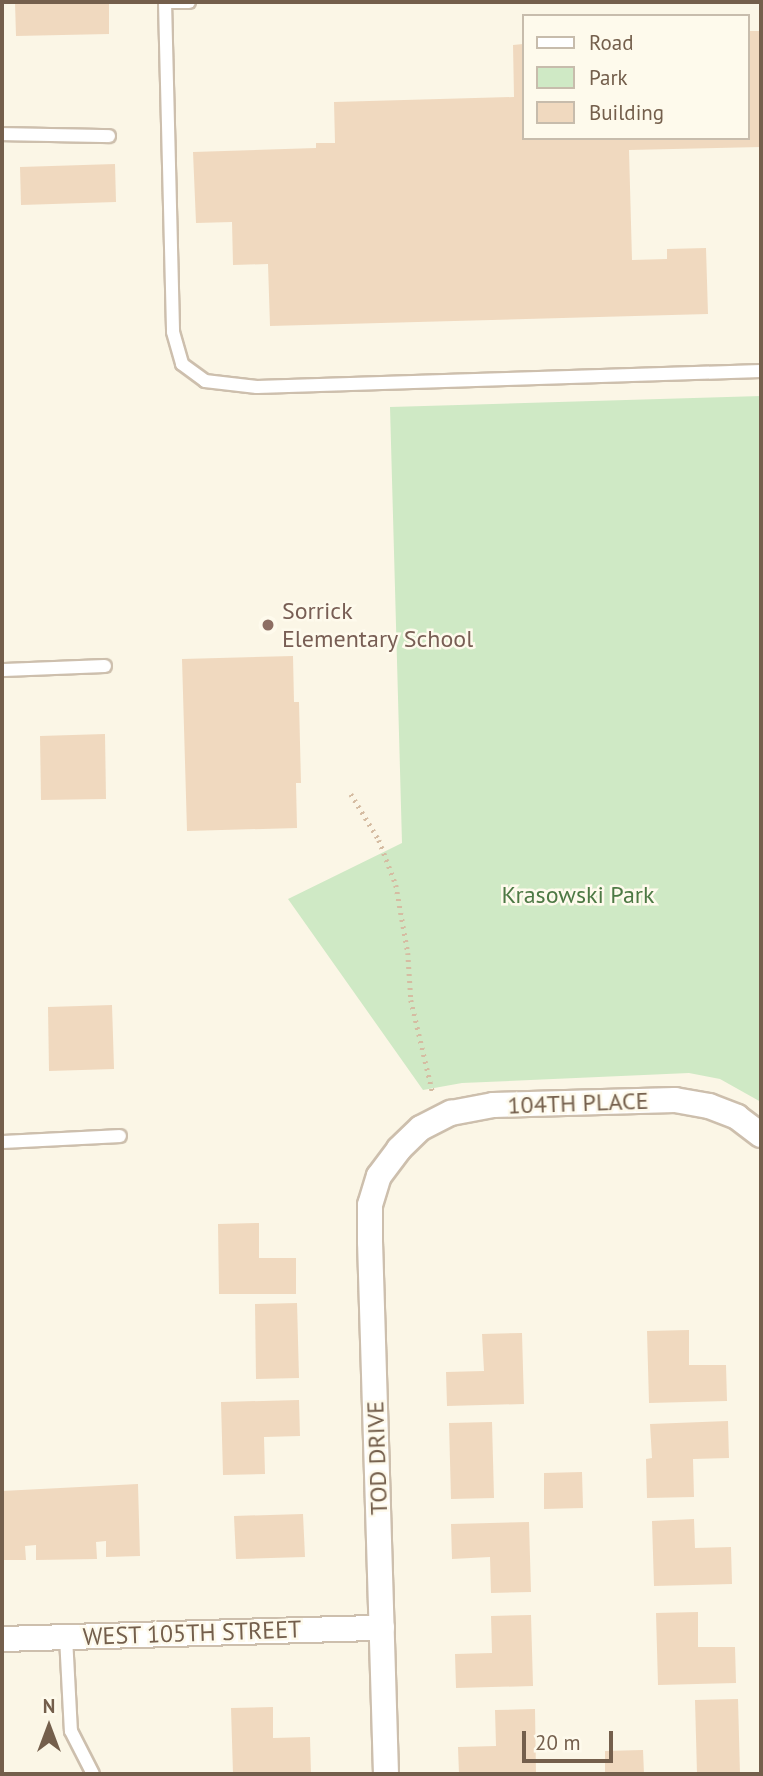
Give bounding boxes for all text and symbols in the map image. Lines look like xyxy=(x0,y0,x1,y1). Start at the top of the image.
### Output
legend xyxy=(522,14,749,140)
text: Road xyxy=(589,29,633,56)
text: Park xyxy=(589,64,628,91)
text: Building xyxy=(589,99,664,126)
place label: Sorrick Elementary School xyxy=(282,597,474,653)
marker: Sorrick Elementary School xyxy=(260,617,276,633)
park label: Krasowski Park xyxy=(502,881,654,909)
street label: 104TH PLACE xyxy=(507,1086,649,1120)
street label: TOD DRIVE xyxy=(361,1400,393,1516)
street label: WEST 105TH STREET xyxy=(82,1615,302,1651)
north arrow xyxy=(14,1692,84,1762)
text: N xyxy=(43,1694,55,1718)
scale bar xyxy=(525,1716,616,1760)
text: 20 m xyxy=(535,1729,581,1756)

